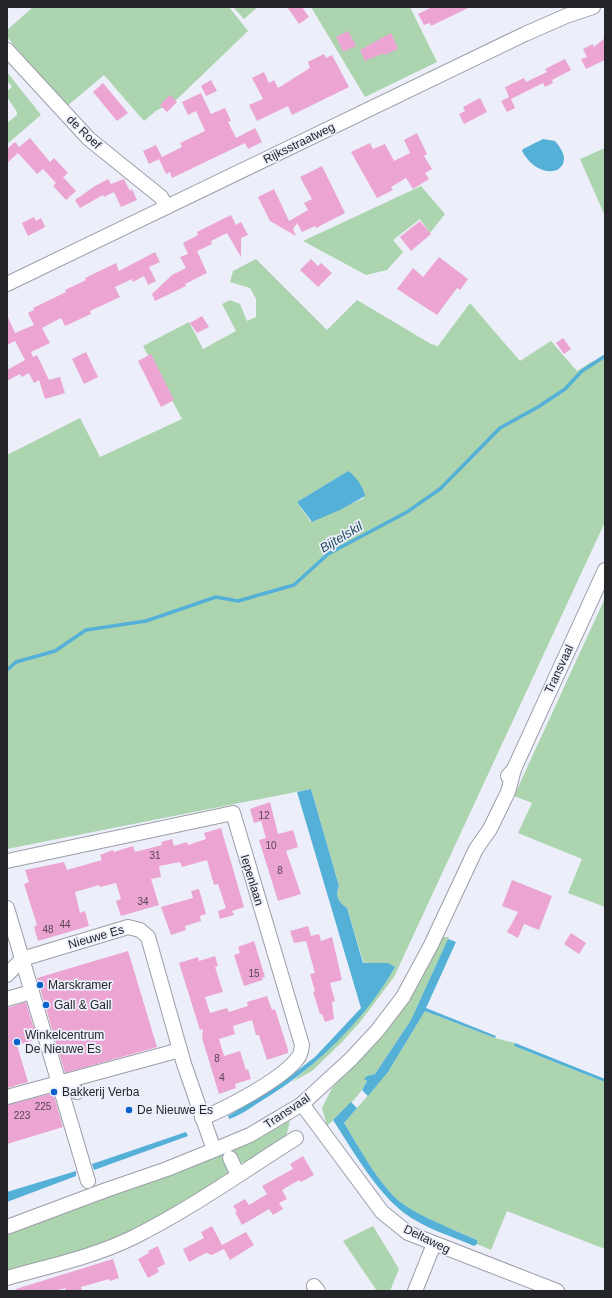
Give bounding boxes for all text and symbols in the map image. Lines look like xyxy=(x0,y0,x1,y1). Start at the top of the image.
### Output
street label: de Roef xyxy=(64,112,104,152)
street label: Rijksstraatweg xyxy=(261,120,337,166)
water label: Bijtelskil xyxy=(317,518,366,556)
street label: Transvaal xyxy=(542,642,576,696)
house number: 12 xyxy=(258,810,270,821)
house number: 10 xyxy=(265,840,277,851)
house number: 31 xyxy=(149,850,161,861)
street label: Iepenlaan xyxy=(238,853,266,907)
house number: 8 xyxy=(277,865,283,876)
house number: 34 xyxy=(137,896,149,907)
house number: 44 xyxy=(59,919,71,930)
street label: Nieuwe Es xyxy=(67,922,125,952)
house number: 48 xyxy=(42,924,54,935)
house number: 15 xyxy=(248,968,260,979)
place label: Marskramer xyxy=(48,978,112,992)
marker: Marskramer xyxy=(35,980,45,990)
place label: Gall & Gall xyxy=(54,998,111,1012)
marker: Gall & Gall xyxy=(41,1000,51,1010)
place label: Winkelcentrum De Nieuwe Es xyxy=(25,1028,104,1056)
marker: Winkelcentrum De Nieuwe Es xyxy=(12,1037,22,1047)
house number: 8 xyxy=(214,1053,220,1064)
house number: 4 xyxy=(219,1072,225,1083)
place label: Bakkerij Verba xyxy=(62,1085,140,1099)
marker: Bakkerij Verba xyxy=(49,1087,59,1097)
street label: Transvaal xyxy=(261,1091,313,1131)
house number: 225 xyxy=(35,1101,52,1112)
place label: De Nieuwe Es xyxy=(137,1103,213,1117)
marker: De Nieuwe Es xyxy=(124,1105,134,1115)
house number: 223 xyxy=(14,1110,31,1121)
street label: Deltaweg xyxy=(401,1222,453,1256)

